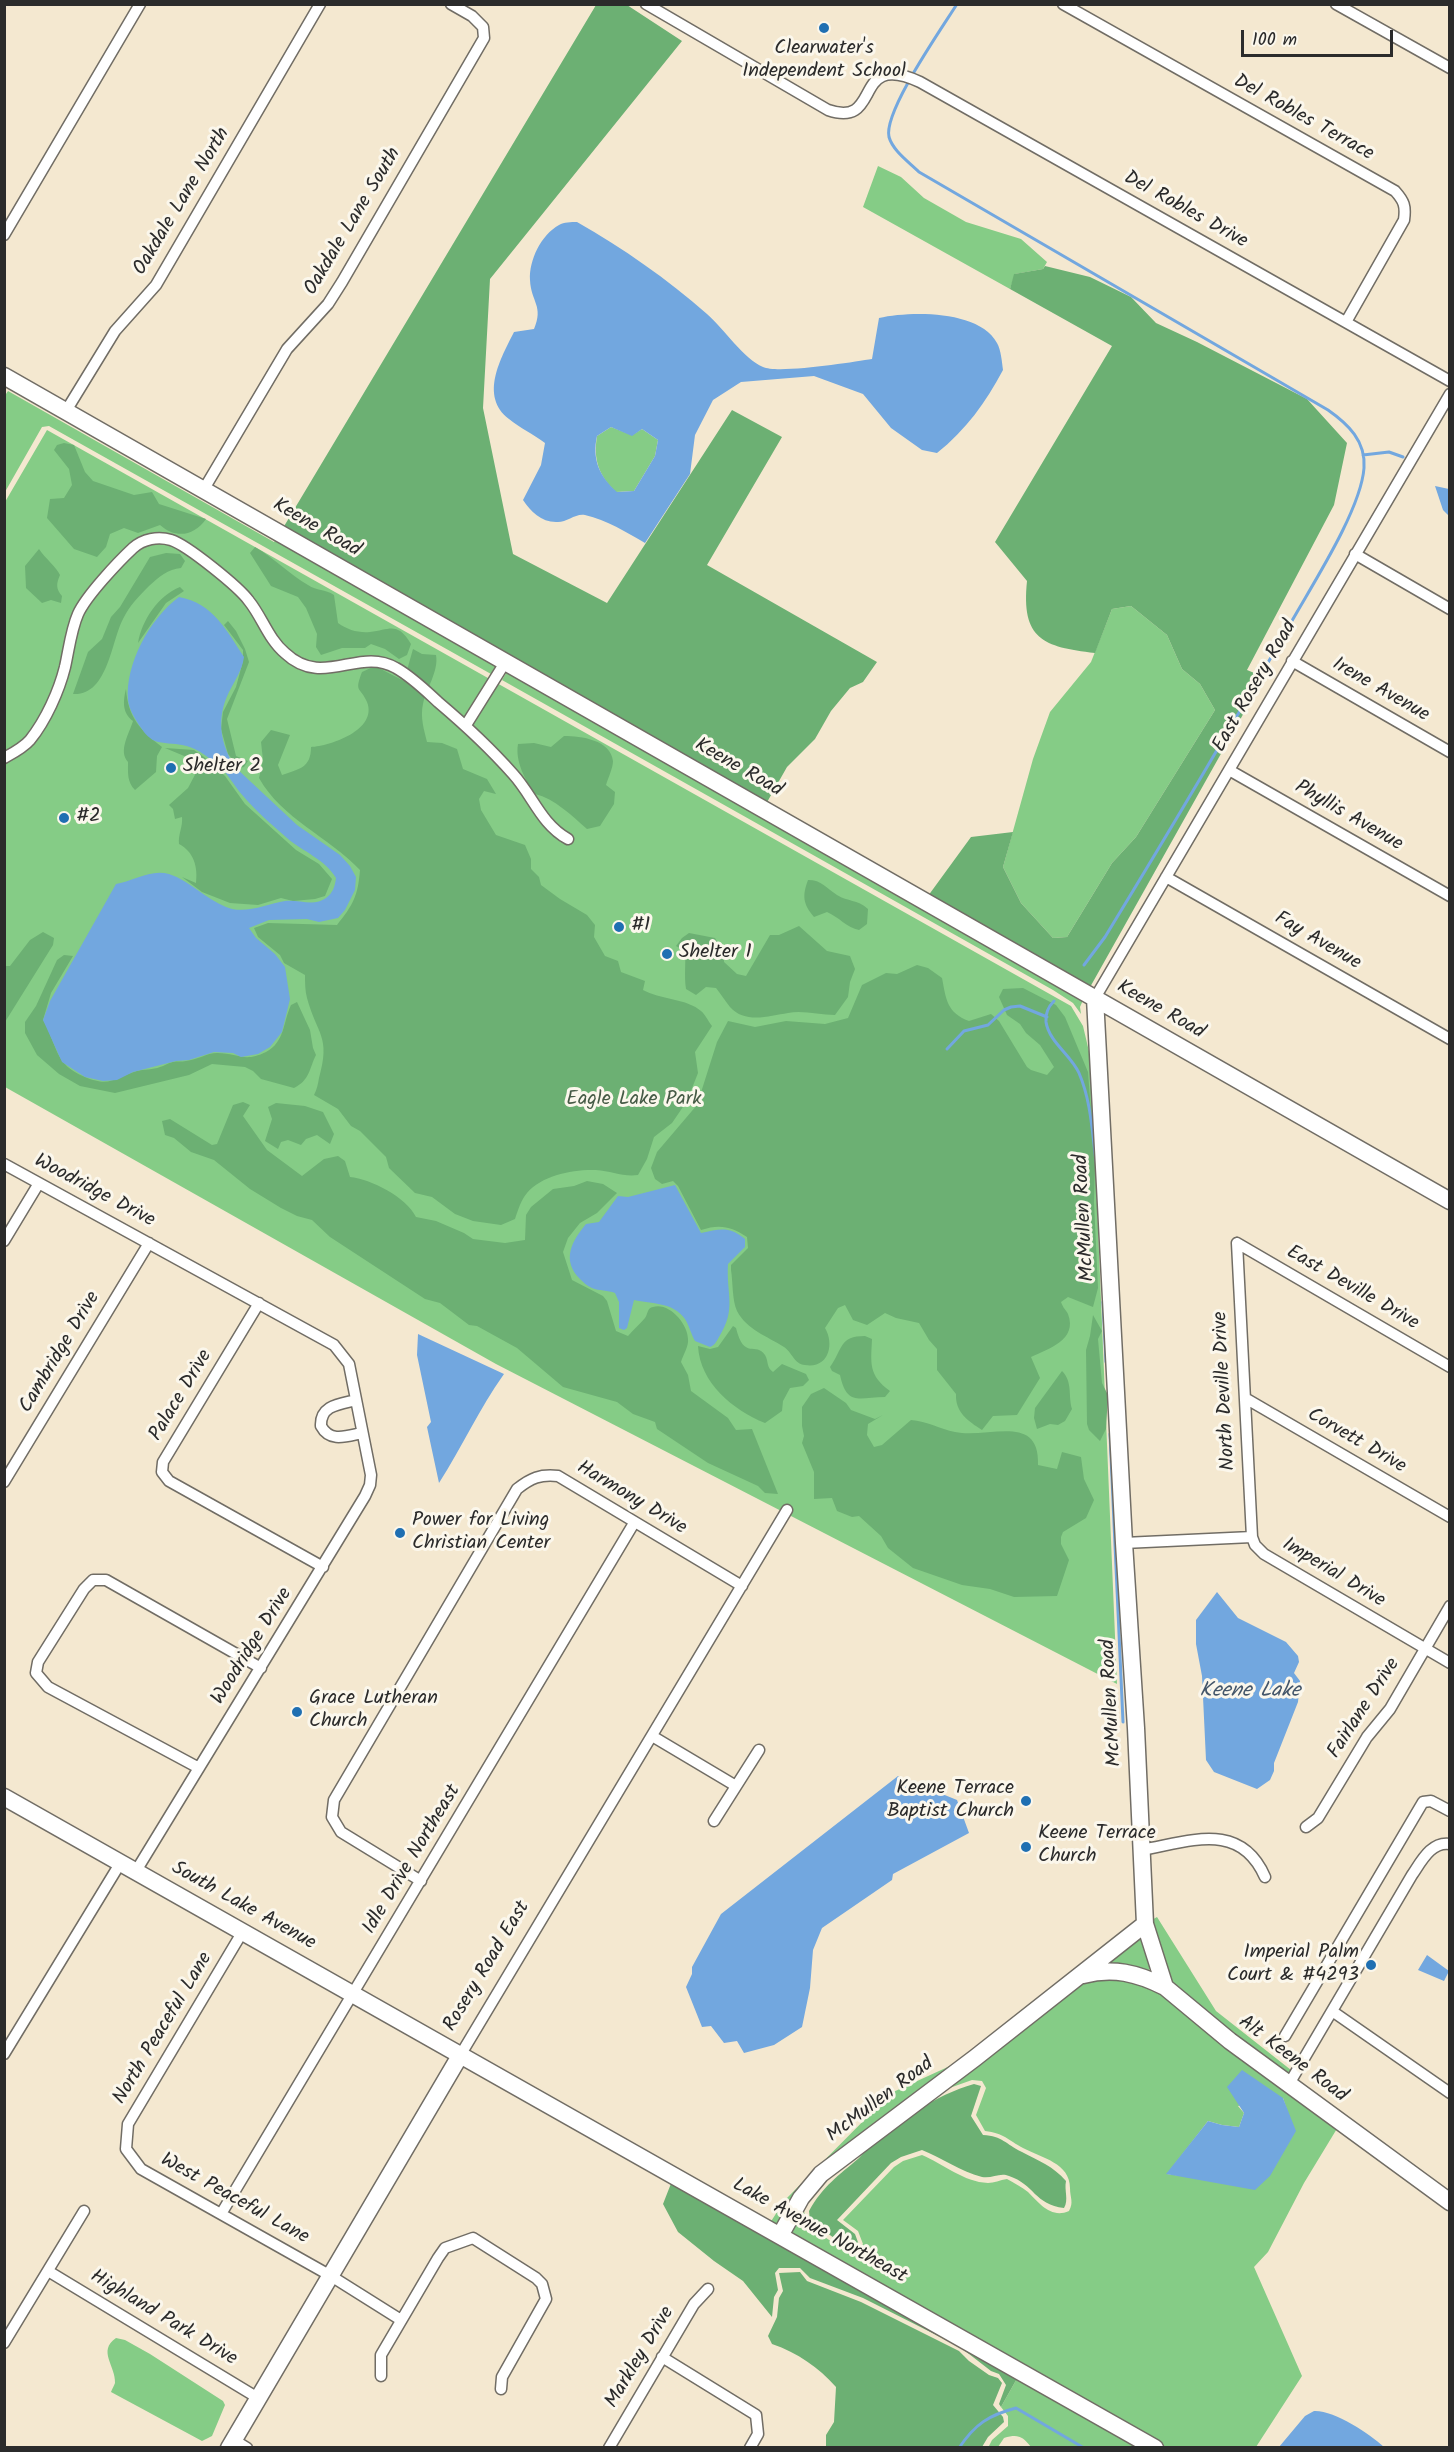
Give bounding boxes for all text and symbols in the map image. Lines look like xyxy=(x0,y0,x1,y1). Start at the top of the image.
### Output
scale bar xyxy=(1244,18,1396,56)
marker: Clearwater's Independent School xyxy=(817,21,831,35)
text: 100 m xyxy=(1252,26,1297,55)
place label: Clearwater's Independent School xyxy=(742,38,906,85)
street label: Del Robles Terrace xyxy=(1229,71,1377,167)
street label: Oakdale Lane North xyxy=(129,124,237,280)
street label: Oakdale Lane South xyxy=(300,144,408,300)
street label: Del Robles Drive xyxy=(1119,167,1251,255)
street label: Keene Road xyxy=(268,494,364,564)
street label: East Rosery Road xyxy=(1209,617,1303,757)
street label: Irene Avenue xyxy=(1327,654,1433,728)
street label: Keene Road xyxy=(690,734,786,804)
place label: Shelter 2 xyxy=(183,756,261,780)
marker: Shelter 2 xyxy=(164,761,178,775)
street label: Phyllis Avenue xyxy=(1290,776,1406,858)
place label: #2 xyxy=(76,806,101,830)
marker: #2 xyxy=(57,811,71,825)
street label: Fay Avenue xyxy=(1269,908,1365,976)
place label: #1 xyxy=(631,915,650,939)
marker: #1 xyxy=(612,920,626,934)
place label: Shelter 1 xyxy=(679,942,752,966)
marker: Shelter 1 xyxy=(660,947,674,961)
street label: Keene Road xyxy=(1112,976,1208,1046)
park label: Eagle Lake Park xyxy=(566,1089,702,1113)
street label: Woodridge Drive xyxy=(30,1150,158,1234)
street label: McMullen Road xyxy=(1071,1154,1101,1282)
street label: East Deville Drive xyxy=(1281,1241,1423,1337)
street label: Cambridge Drive xyxy=(15,1288,107,1418)
street label: North Deville Drive xyxy=(1210,1311,1242,1471)
street label: Palace Drive xyxy=(145,1346,219,1446)
street label: Corvett Drive xyxy=(1302,1404,1410,1480)
street label: Harmony Drive xyxy=(572,1457,690,1541)
place label: Power for Living Christian Center xyxy=(412,1510,550,1557)
marker: Power for Living Christian Center xyxy=(393,1526,407,1540)
street label: Imperial Drive xyxy=(1277,1534,1389,1614)
street label: Woodridge Drive xyxy=(207,1584,299,1710)
street label: McMullen Road xyxy=(1098,1639,1128,1767)
street label: Fairlane Drive xyxy=(1324,1654,1406,1764)
water label: Keene Lake xyxy=(1200,1679,1300,1705)
place label: Grace Lutheran Church xyxy=(309,1688,438,1735)
marker: Grace Lutheran Church xyxy=(290,1705,304,1719)
place label: Keene Terrace Baptist Church xyxy=(887,1778,1014,1825)
street label: Idle Drive Northeast xyxy=(359,1781,467,1939)
marker: Keene Terrace Baptist Church xyxy=(1019,1794,1033,1808)
place label: Keene Terrace Church xyxy=(1038,1823,1156,1870)
marker: Keene Terrace Church xyxy=(1019,1840,1033,1854)
street label: South Lake Avenue xyxy=(167,1857,319,1957)
street label: Rosery Road East xyxy=(440,1898,536,2036)
place label: Imperial Palm Court & #4293 xyxy=(1227,1942,1359,1989)
street label: North Peaceful Lane xyxy=(109,1949,219,2109)
marker: Imperial Palm Court & #4293 xyxy=(1364,1958,1378,1972)
street label: Alt Keene Road xyxy=(1233,2011,1351,2109)
street label: McMullen Road xyxy=(823,2053,939,2149)
street label: West Peaceful Lane xyxy=(156,2149,312,2251)
street label: Lake Avenue Northeast xyxy=(728,2174,910,2290)
street label: Highland Park Drive xyxy=(85,2266,241,2372)
street label: Markley Drive xyxy=(601,2303,681,2413)

